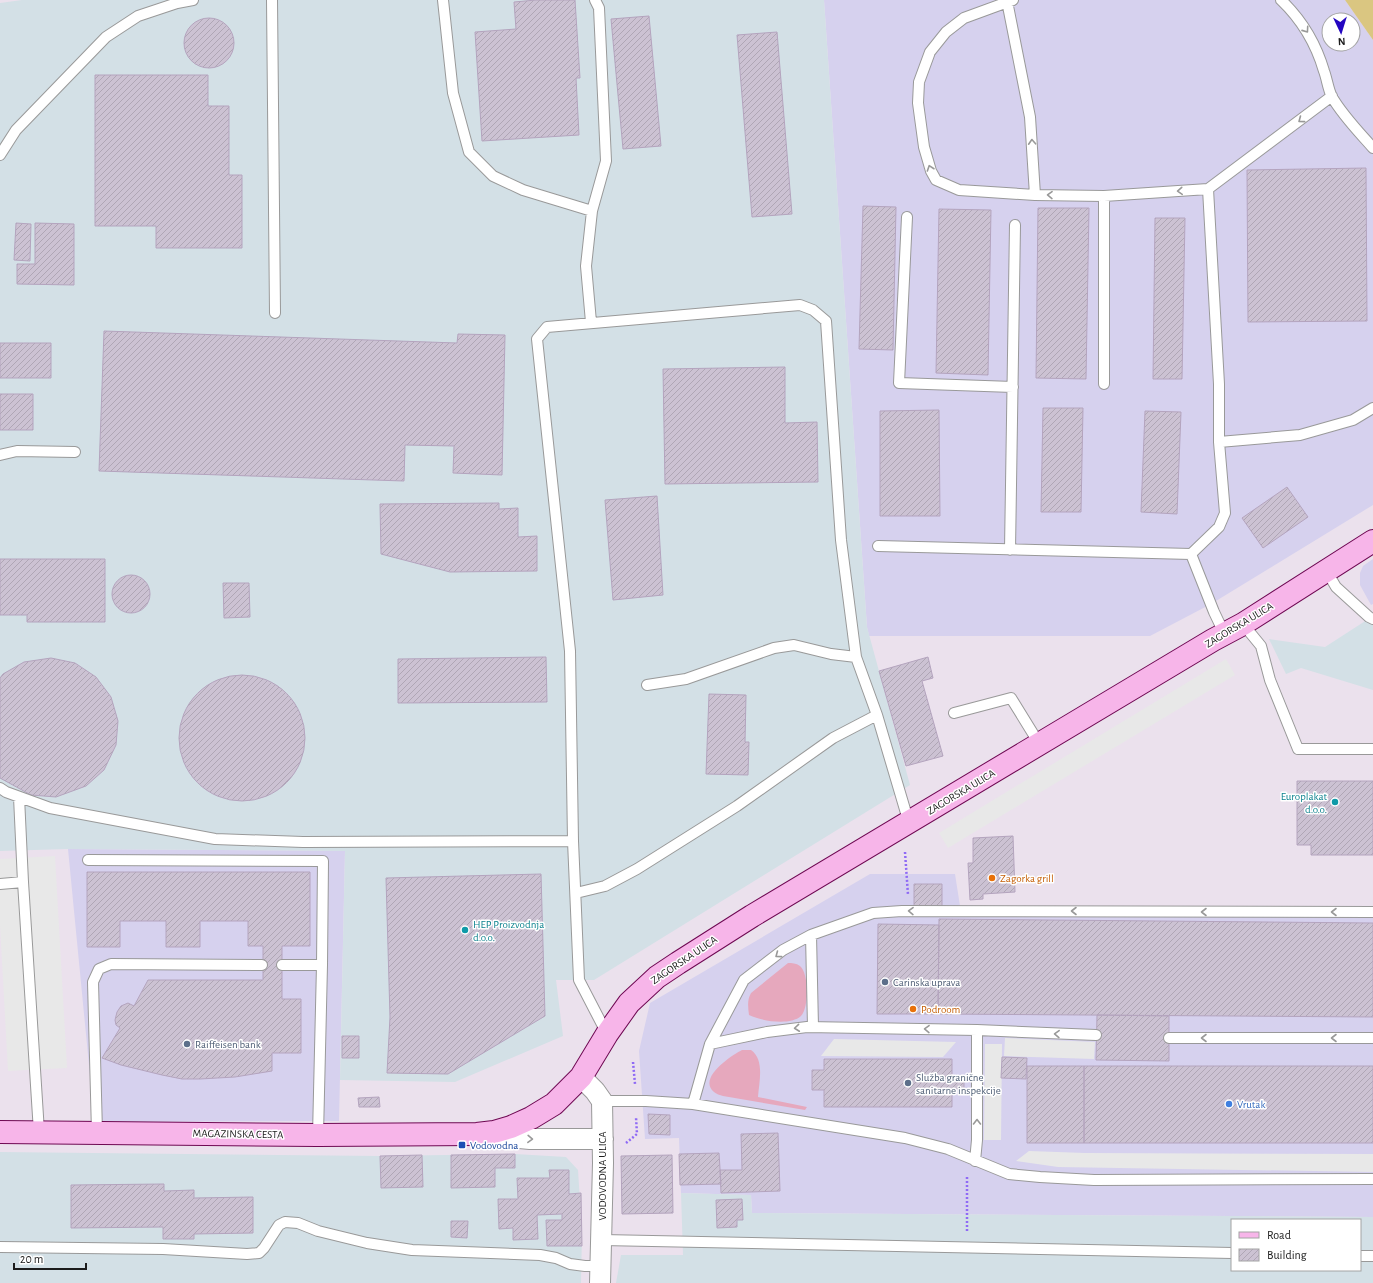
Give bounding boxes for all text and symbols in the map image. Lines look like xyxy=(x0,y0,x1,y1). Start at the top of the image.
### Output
north arrow xyxy=(1321,12,1361,52)
one-way arrow xyxy=(1301,26,1308,33)
text: N xyxy=(1337,36,1346,47)
one-way arrow xyxy=(1298,115,1305,123)
one-way arrow xyxy=(1027,139,1036,145)
one-way arrow xyxy=(927,165,935,172)
one-way arrow xyxy=(1177,187,1183,196)
one-way arrow xyxy=(1047,191,1053,200)
street label: ZAGORSKA ULICA xyxy=(1203,600,1276,650)
street label: ZAGORSKA ULICA xyxy=(925,767,998,817)
place label: Europlakat d.o.o. xyxy=(1281,791,1327,815)
marker: Europlakat d.o.o. xyxy=(1330,797,1340,807)
marker: Zagorka grill xyxy=(987,873,997,883)
place label: Zagorka grill xyxy=(1000,873,1054,884)
one-way arrow xyxy=(908,907,914,915)
one-way arrow xyxy=(1071,907,1077,915)
one-way arrow xyxy=(1201,908,1207,916)
one-way arrow xyxy=(1331,908,1337,916)
place label: HEP Proizvodnja d.o.o. xyxy=(473,919,544,943)
marker: HEP Proizvodnja d.o.o. xyxy=(460,925,470,935)
street label: ZAGORSKA ULICA xyxy=(649,933,720,986)
one-way arrow xyxy=(775,950,782,957)
marker: Carinska uprava xyxy=(880,977,890,987)
place label: Carinska uprava xyxy=(893,977,960,988)
marker: Podroom xyxy=(908,1004,918,1014)
place label: Podroom xyxy=(921,1004,961,1015)
one-way arrow xyxy=(794,1023,801,1032)
one-way arrow xyxy=(924,1025,930,1033)
one-way arrow xyxy=(1054,1029,1060,1038)
one-way arrow xyxy=(1201,1034,1207,1042)
one-way arrow xyxy=(1331,1034,1337,1042)
marker: Raiffeisen bank xyxy=(182,1039,192,1049)
place label: Raiffeisen bank xyxy=(195,1039,261,1050)
place label: Služba granične sanitarne inspekcije xyxy=(916,1072,1001,1096)
marker: Služba granične sanitarne inspekcije xyxy=(903,1078,913,1088)
marker: Vrutak xyxy=(1224,1099,1234,1109)
place label: Vrutak xyxy=(1237,1099,1265,1110)
one-way arrow xyxy=(973,1119,981,1125)
street label: MAGAZINSKA CESTA xyxy=(193,1128,284,1140)
street label: VODOVODNA ULICA xyxy=(597,1131,608,1221)
one-way arrow xyxy=(527,1135,533,1144)
marker: Vodovodna xyxy=(457,1140,467,1150)
place label: Vodovodna xyxy=(470,1140,518,1151)
legend xyxy=(1231,1219,1361,1271)
text: Road xyxy=(1267,1229,1291,1241)
scale bar xyxy=(14,1245,86,1271)
text: Building xyxy=(1267,1249,1307,1261)
text: 20 m xyxy=(20,1253,43,1265)

